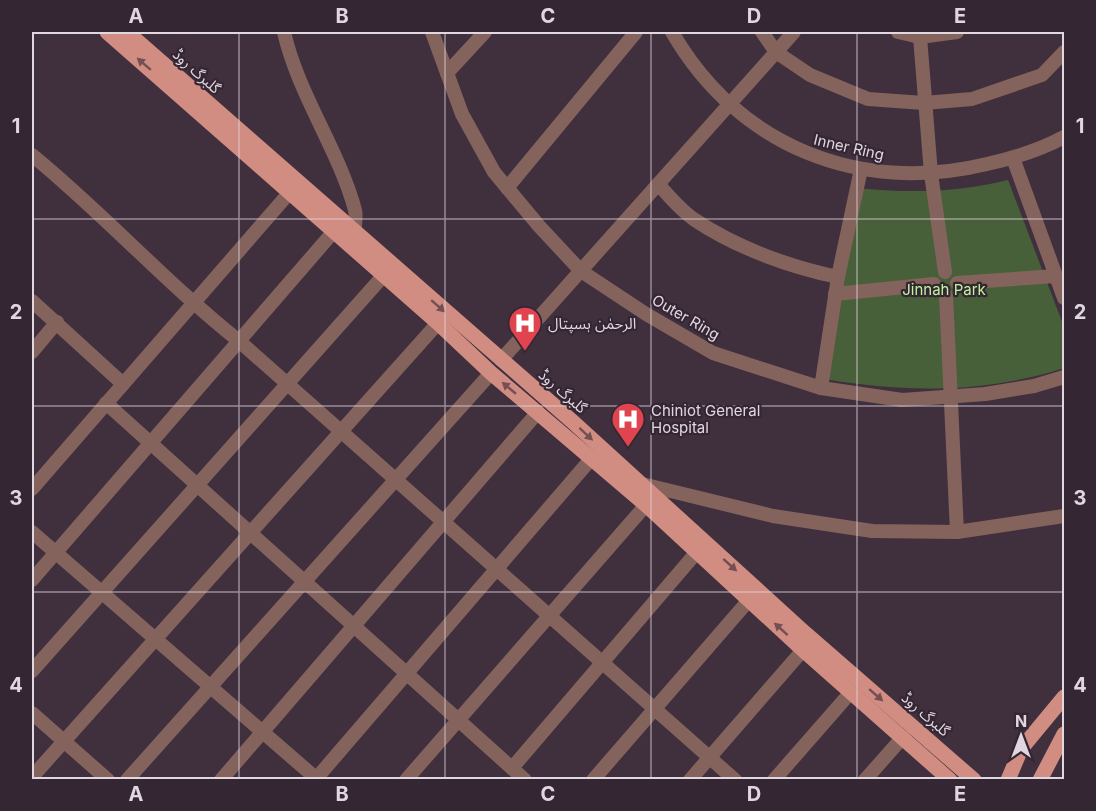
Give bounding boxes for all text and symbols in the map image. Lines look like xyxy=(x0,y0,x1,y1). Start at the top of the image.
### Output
text: A xyxy=(129,4,144,28)
text: B xyxy=(335,4,349,28)
text: C xyxy=(541,4,555,28)
text: D xyxy=(747,4,761,28)
text: E xyxy=(954,4,966,28)
street label: گلبرگ روڈ xyxy=(169,45,225,98)
one-way arrow xyxy=(136,57,152,70)
text: 1 xyxy=(12,114,20,138)
text: 1 xyxy=(1076,114,1084,138)
street label: Inner Ring xyxy=(812,130,886,164)
park label: Jinnah Park xyxy=(902,280,987,299)
street label: Outer Ring xyxy=(649,290,723,344)
text: 2 xyxy=(10,300,22,324)
one-way arrow xyxy=(430,300,446,313)
text: 2 xyxy=(1074,300,1086,324)
hospital icon: الرحمٰن ہسپتال xyxy=(507,305,543,352)
place label: الرحمٰن ہسپتال xyxy=(548,314,636,334)
street label: گلبرگ روڈ xyxy=(535,365,592,418)
one-way arrow xyxy=(501,382,517,395)
hospital icon: Chiniot General Hospital xyxy=(610,401,646,448)
place label: Chiniot General Hospital xyxy=(651,401,760,437)
one-way arrow xyxy=(578,427,593,441)
text: 3 xyxy=(10,486,22,510)
text: 3 xyxy=(1074,486,1086,510)
one-way arrow xyxy=(722,558,737,571)
one-way arrow xyxy=(773,622,788,636)
text: 4 xyxy=(9,673,23,697)
text: 4 xyxy=(1073,673,1087,697)
one-way arrow xyxy=(868,688,884,701)
street label: گلبرگ روڈ xyxy=(898,688,955,741)
north arrow xyxy=(991,706,1051,766)
text: N xyxy=(1015,711,1027,731)
text: A xyxy=(129,782,144,806)
text: B xyxy=(335,782,349,806)
text: C xyxy=(541,782,555,806)
text: D xyxy=(747,782,761,806)
text: E xyxy=(954,782,966,806)

